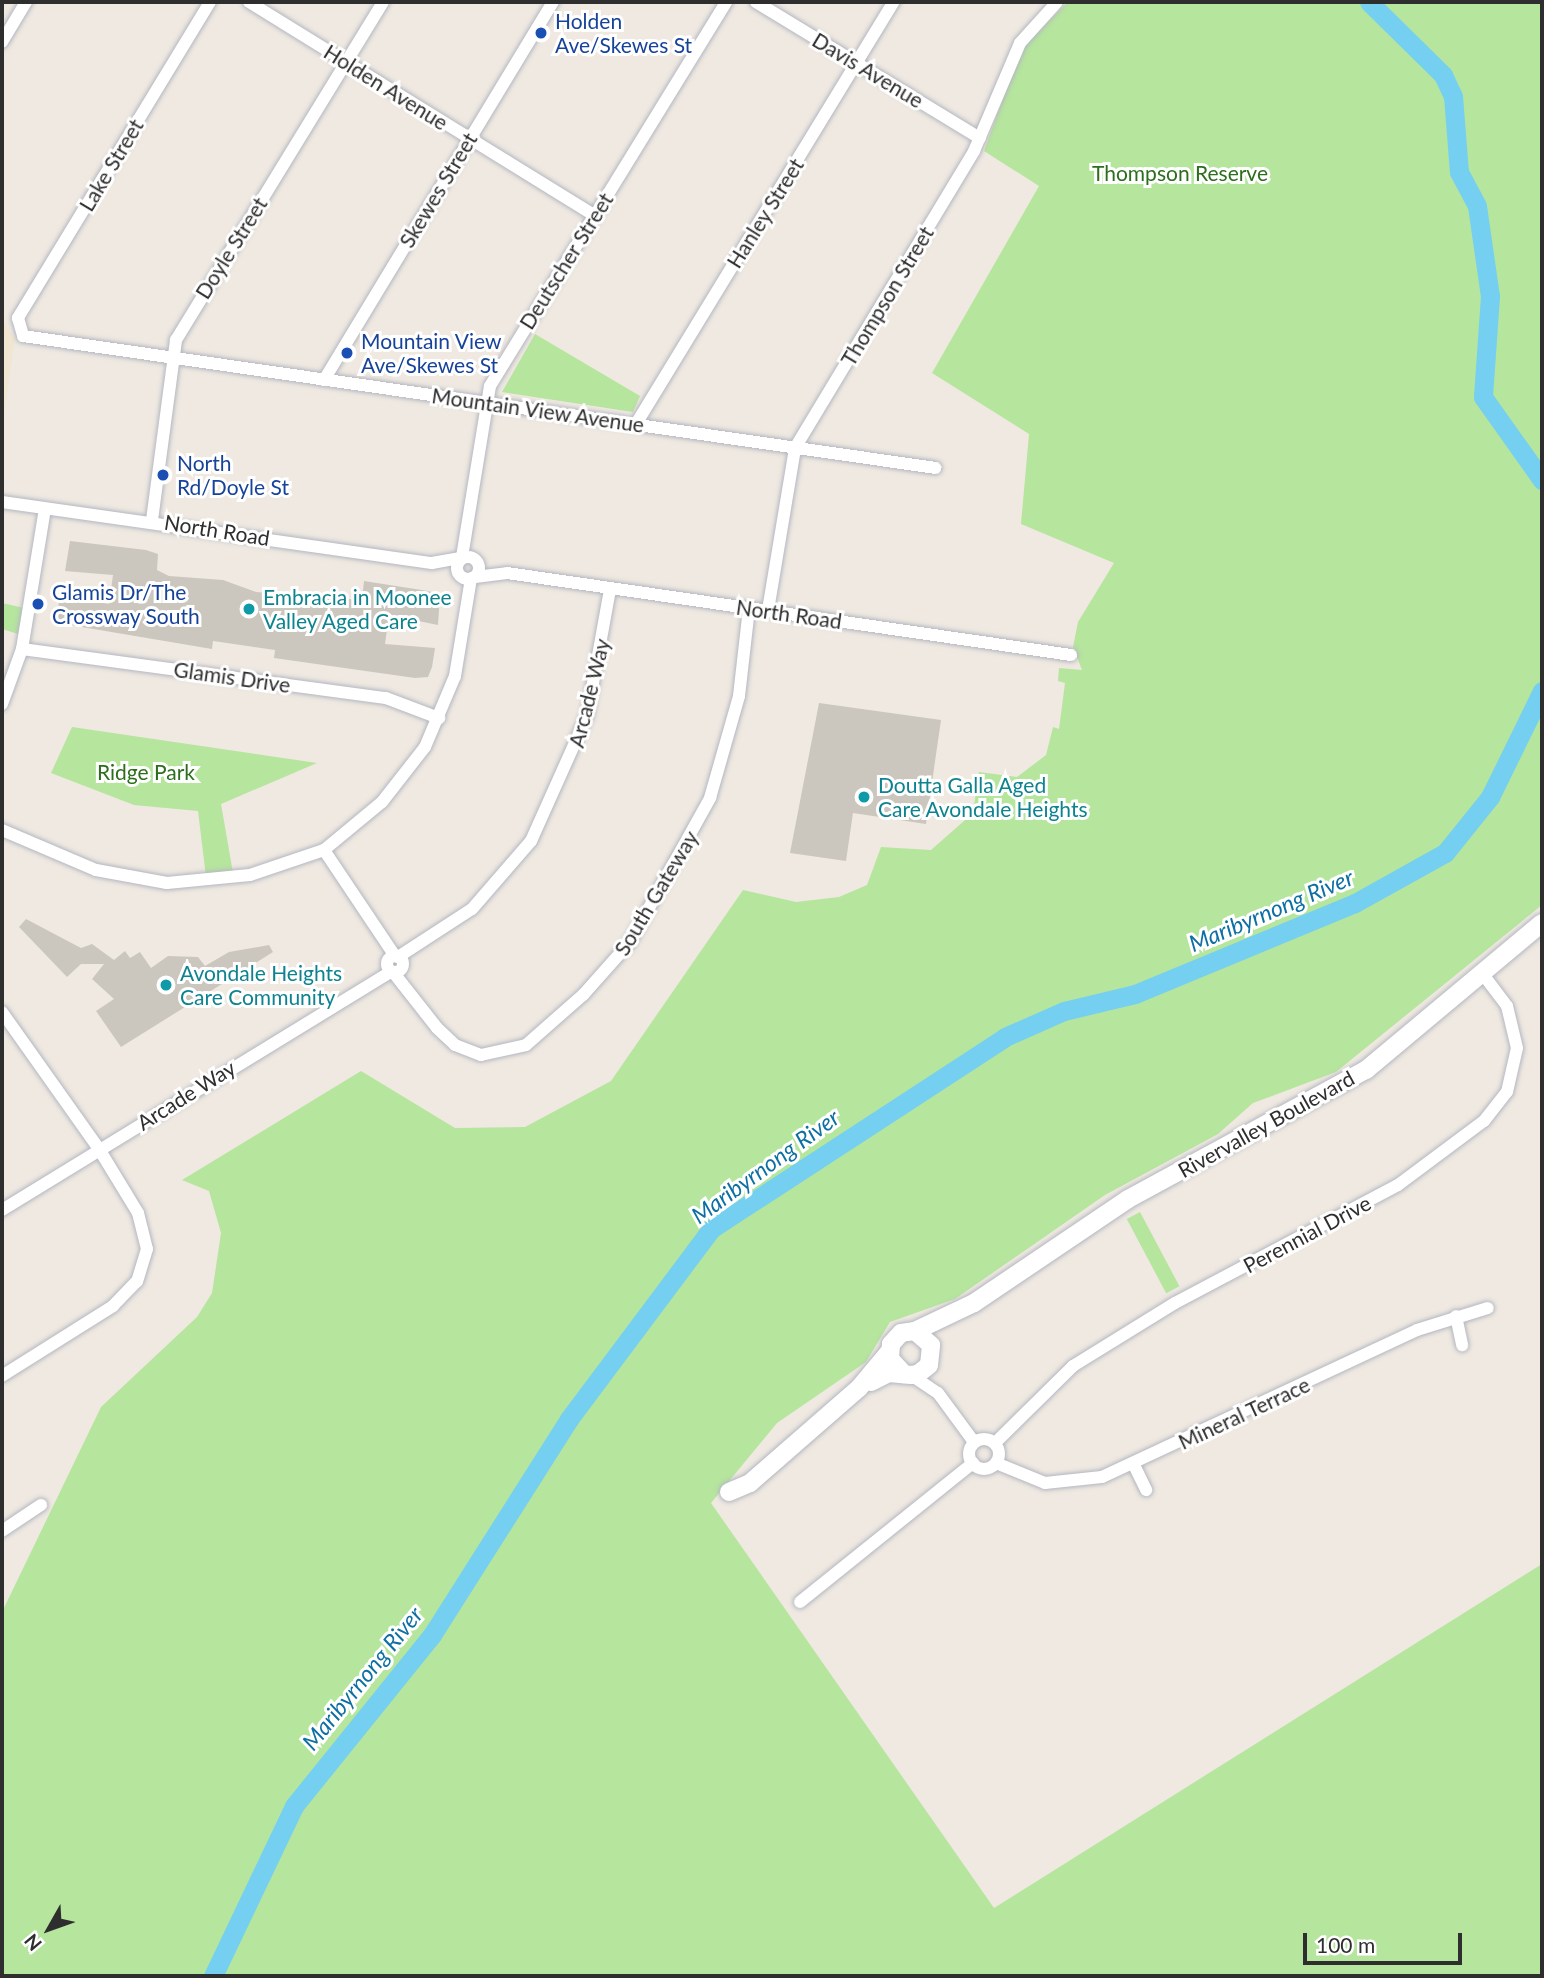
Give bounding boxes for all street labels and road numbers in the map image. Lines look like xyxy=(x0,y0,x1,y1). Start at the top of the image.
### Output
street label: Davis Avenue xyxy=(808,27,928,113)
street label: Holden Avenue xyxy=(319,39,453,135)
street label: Lake Street xyxy=(74,114,148,216)
street label: Skewes Street xyxy=(394,128,482,252)
street label: Hanley Street xyxy=(721,153,809,273)
street label: Deutscher Street xyxy=(514,188,618,334)
street label: Doyle Street xyxy=(190,193,272,303)
street label: Thompson Street xyxy=(835,222,939,370)
street label: Mountain View Avenue xyxy=(429,382,647,438)
street label: North Road xyxy=(162,509,272,551)
street label: North Road xyxy=(735,594,843,634)
street label: Arcade Way xyxy=(563,636,615,750)
street label: Glamis Drive xyxy=(172,656,292,698)
street label: South Gateway xyxy=(609,826,703,960)
street label: Arcade Way xyxy=(132,1055,240,1135)
street label: Rivervalley Boulevard xyxy=(1173,1065,1359,1183)
street label: Perennial Drive xyxy=(1239,1190,1375,1278)
street label: Mineral Terrace xyxy=(1174,1371,1314,1455)

